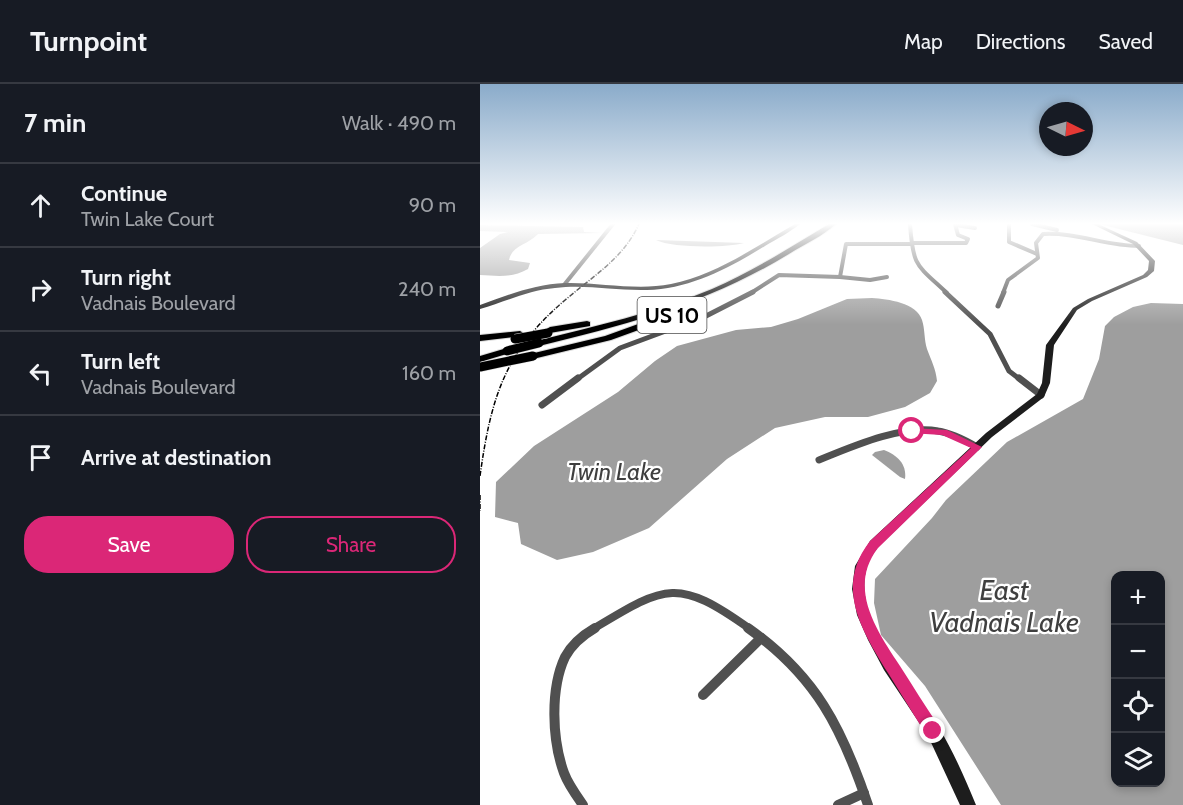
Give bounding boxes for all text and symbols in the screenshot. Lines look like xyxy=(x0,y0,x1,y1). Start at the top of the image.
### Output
text: Turnpoint xyxy=(30,24,147,58)
text: Map xyxy=(904,29,943,54)
text: Directions xyxy=(976,29,1065,54)
text: Saved xyxy=(1098,29,1153,54)
north arrow xyxy=(1039,102,1093,156)
text: 7 min xyxy=(24,107,86,139)
text: Walk · 490 m xyxy=(342,111,456,135)
text: Continue xyxy=(81,180,167,207)
icon: ahead xyxy=(24,189,57,222)
text: 90 m xyxy=(409,193,456,217)
text: Twin Lake Court xyxy=(81,207,214,231)
text: Turn right xyxy=(81,264,171,291)
icon: right xyxy=(24,273,57,306)
text: 240 m xyxy=(398,277,456,301)
text: Vadnais Boulevard xyxy=(81,291,236,315)
road number: US 10 xyxy=(638,297,706,333)
text: Turn left xyxy=(81,348,160,375)
icon: left xyxy=(24,357,57,390)
text: 160 m xyxy=(402,361,456,385)
text: Vadnais Boulevard xyxy=(81,375,236,399)
route start xyxy=(898,417,924,443)
icon: arrive xyxy=(24,441,57,474)
text: Arrive at destination xyxy=(81,444,271,471)
water label: Twin Lake xyxy=(567,457,661,486)
button: Save xyxy=(24,516,234,573)
button: Share xyxy=(246,516,456,573)
map controls xyxy=(1111,571,1165,787)
button: + xyxy=(1111,571,1165,625)
water label: East Vadnais Lake xyxy=(929,573,1079,639)
button: − xyxy=(1111,625,1165,679)
button: locate xyxy=(1111,679,1165,733)
route end xyxy=(919,717,945,743)
button: layers xyxy=(1111,733,1165,787)

